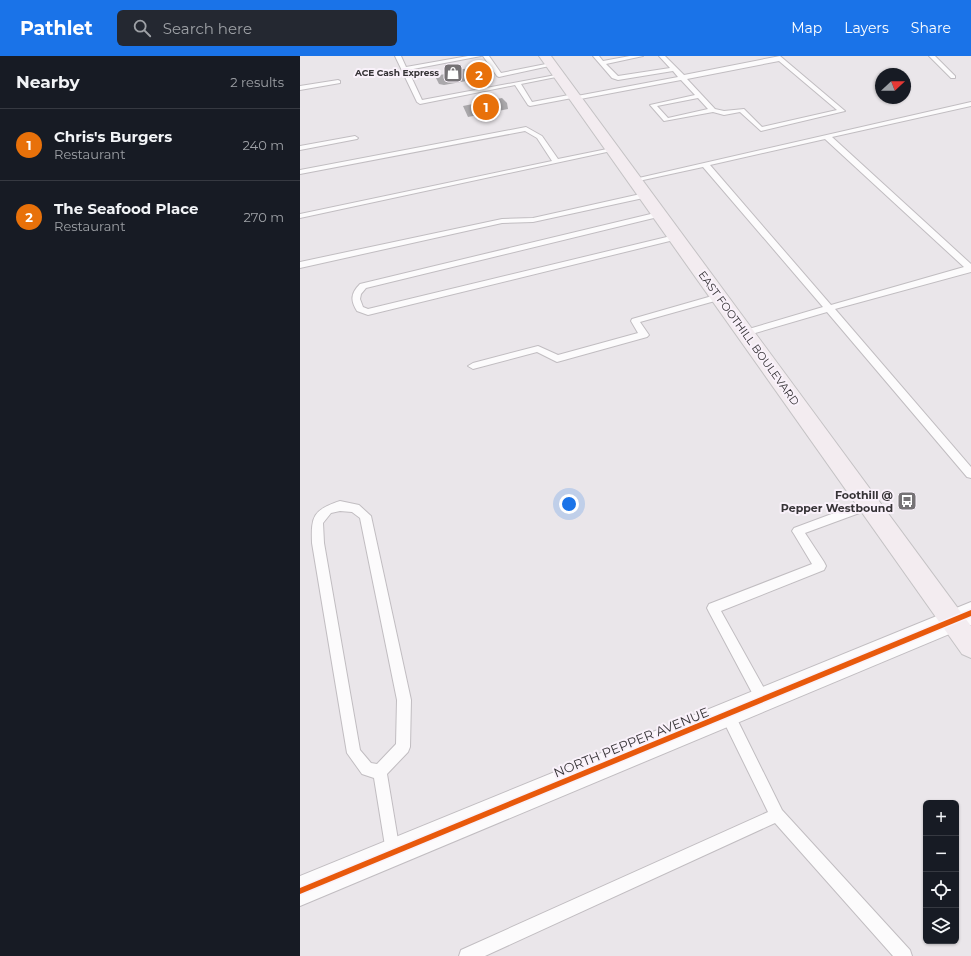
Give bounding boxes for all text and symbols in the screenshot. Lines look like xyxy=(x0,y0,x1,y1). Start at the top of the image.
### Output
search box xyxy=(117,10,397,46)
text: Pathlet xyxy=(20,17,93,40)
icon: search xyxy=(131,17,153,39)
text: Search here xyxy=(163,19,252,38)
text: Map xyxy=(791,19,822,37)
text: Layers xyxy=(844,19,889,37)
text: Share xyxy=(911,19,951,37)
pin: 2 xyxy=(466,60,492,90)
shop icon: ACE Cash Express xyxy=(442,62,464,84)
place label: ACE Cash Express xyxy=(354,67,439,78)
north arrow xyxy=(875,68,911,104)
text: Nearby xyxy=(16,72,80,92)
text: 2 results xyxy=(230,74,284,90)
pin: 1 xyxy=(473,92,499,122)
text: Chris's Burgers xyxy=(54,127,172,146)
text: 1 xyxy=(26,137,32,153)
text: 240 m xyxy=(243,137,284,153)
text: Restaurant xyxy=(54,146,125,162)
text: The Seafood Place xyxy=(54,199,199,218)
text: 2 xyxy=(25,209,33,225)
text: 270 m xyxy=(243,209,284,225)
text: Restaurant xyxy=(54,218,125,234)
street label: EAST FOOTHILL BOULEVARD xyxy=(695,268,803,408)
place label: Foothill @ Pepper Westbound xyxy=(781,488,893,515)
bus stop icon: Foothill @ Pepper Westbound xyxy=(896,490,918,512)
your location xyxy=(559,494,579,514)
street label: NORTH PEPPER AVENUE xyxy=(551,703,711,781)
map controls xyxy=(923,800,959,944)
button: + xyxy=(923,800,959,836)
button: − xyxy=(923,836,959,872)
button: locate xyxy=(923,872,959,908)
button: layers xyxy=(923,908,959,944)

